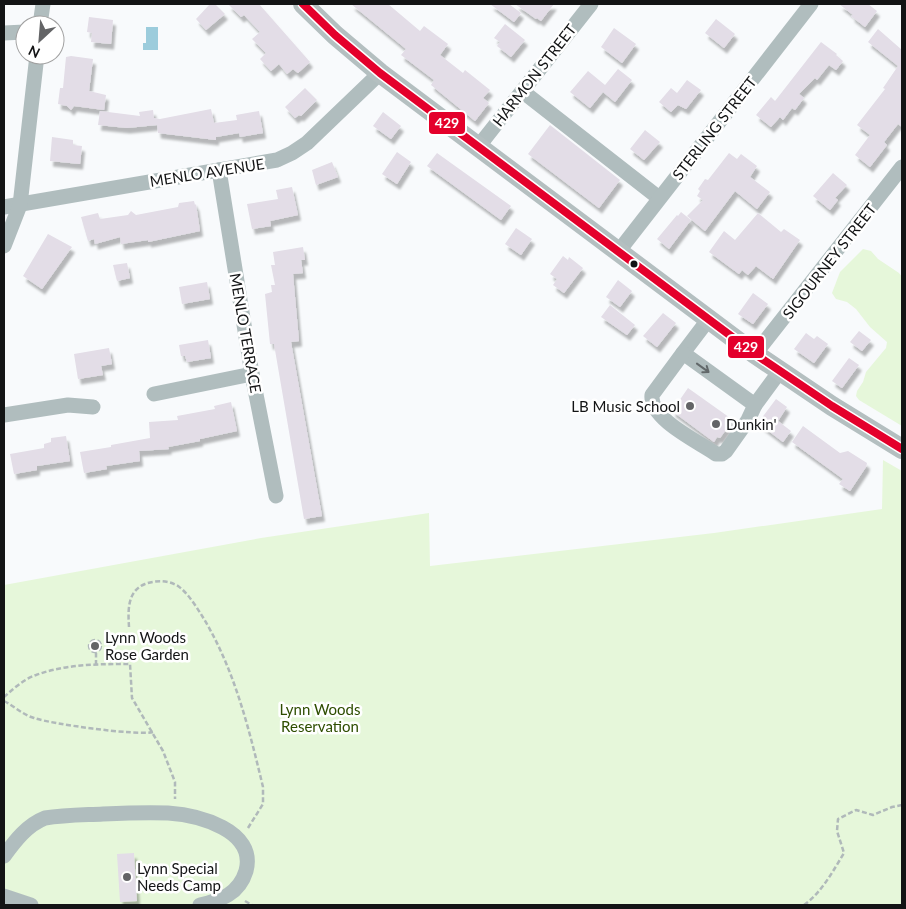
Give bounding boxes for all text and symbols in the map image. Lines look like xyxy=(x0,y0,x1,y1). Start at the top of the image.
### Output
north arrow xyxy=(15,15,65,65)
street label: HARMON STREET xyxy=(488,20,580,130)
text: N xyxy=(26,42,43,62)
street label: STERLING STREET xyxy=(668,73,760,183)
line badge: 429 xyxy=(428,111,466,135)
text: 429 xyxy=(435,114,459,131)
street label: MENLO AVENUE xyxy=(148,154,266,190)
street label: SIGOURNEY STREET xyxy=(778,200,880,322)
unlabelled marker xyxy=(629,259,639,269)
street label: MENLO TERRACE xyxy=(227,272,265,394)
line badge: 429 xyxy=(727,335,765,359)
text: 429 xyxy=(734,338,758,355)
one-way arrow xyxy=(696,363,710,373)
place label: LB Music School xyxy=(571,397,680,415)
marker: LB Music School xyxy=(684,400,696,412)
place label: Dunkin' xyxy=(726,415,777,433)
marker: Dunkin' xyxy=(710,418,722,430)
place label: Lynn Woods Rose Garden xyxy=(105,628,189,663)
marker: Lynn Woods Rose Garden xyxy=(89,640,101,652)
park label: Lynn Woods Reservation xyxy=(280,700,361,735)
place label: Lynn Special Needs Camp xyxy=(137,859,221,894)
marker: Lynn Special Needs Camp xyxy=(121,871,133,883)

